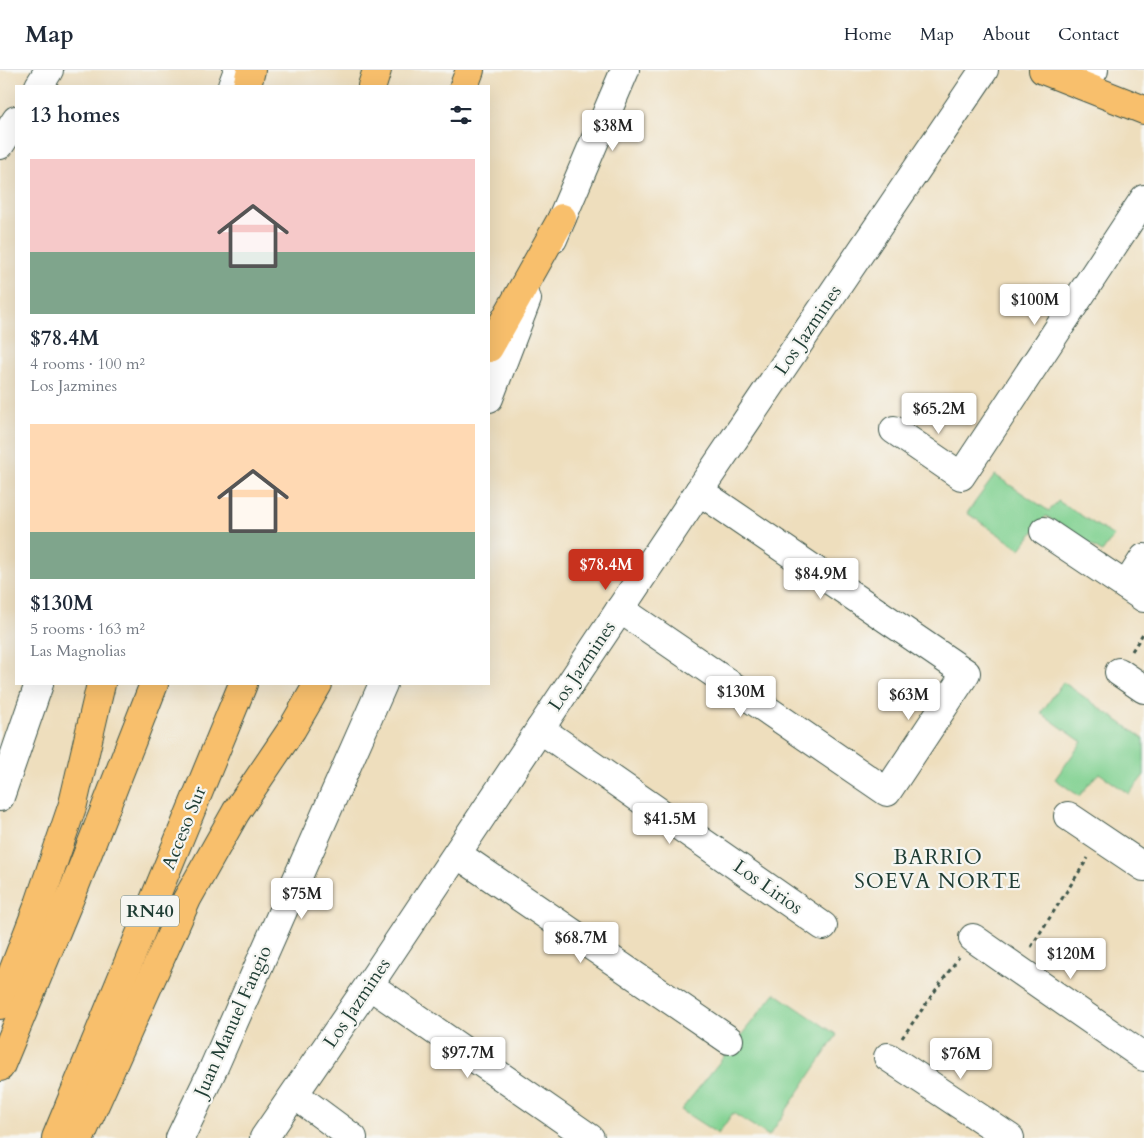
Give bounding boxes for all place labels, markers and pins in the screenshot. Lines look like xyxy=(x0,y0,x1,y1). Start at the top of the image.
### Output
pin: $38M xyxy=(583,109,643,152)
pin: $100M xyxy=(1000,284,1070,326)
pin: $65.2M xyxy=(898,392,980,435)
pin: $78.4M xyxy=(565,548,647,591)
pin: $84.9M xyxy=(780,558,862,600)
pin: $130M xyxy=(706,676,776,718)
pin: $63M xyxy=(879,678,939,721)
pin: $41.5M xyxy=(629,802,711,845)
pin: $75M xyxy=(272,878,332,920)
pin: $68.7M xyxy=(540,922,622,964)
pin: $120M xyxy=(1036,938,1106,980)
pin: $97.7M xyxy=(427,1036,509,1079)
pin: $76M xyxy=(931,1038,991,1080)

